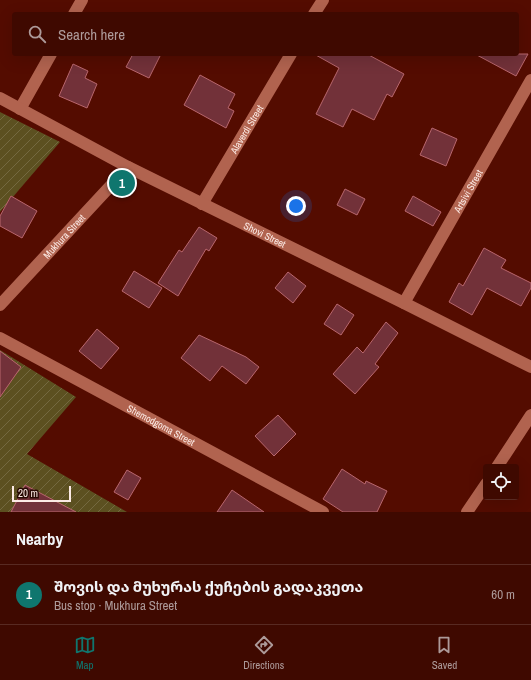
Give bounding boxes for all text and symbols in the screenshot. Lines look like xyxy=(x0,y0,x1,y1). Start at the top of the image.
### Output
search box xyxy=(12,12,519,56)
icon: search xyxy=(26,23,48,45)
text: Search here xyxy=(58,24,125,45)
street label: Alaverdi Street xyxy=(226,102,266,157)
street label: Artsivi Street xyxy=(450,166,486,216)
pin: 1 xyxy=(109,168,135,198)
your location xyxy=(286,196,306,216)
street label: Mukhura Street xyxy=(40,211,88,261)
street label: Shovi Street xyxy=(242,219,289,251)
street label: Shemodgoma Street xyxy=(125,401,198,449)
map controls xyxy=(483,464,519,500)
button: locate xyxy=(483,464,519,500)
scale bar xyxy=(12,484,71,503)
text: 20 m xyxy=(18,486,38,500)
text: Nearby xyxy=(16,527,63,550)
text: შოვის და მუხურას ქუჩების გადაკვეთა xyxy=(54,576,363,597)
text: 1 xyxy=(26,586,32,603)
text: 60 m xyxy=(491,586,515,603)
text: Bus stop · Mukhura Street xyxy=(54,597,177,614)
tab: Map xyxy=(74,634,96,672)
tab: Directions xyxy=(243,634,284,672)
tab: Saved xyxy=(432,634,457,672)

